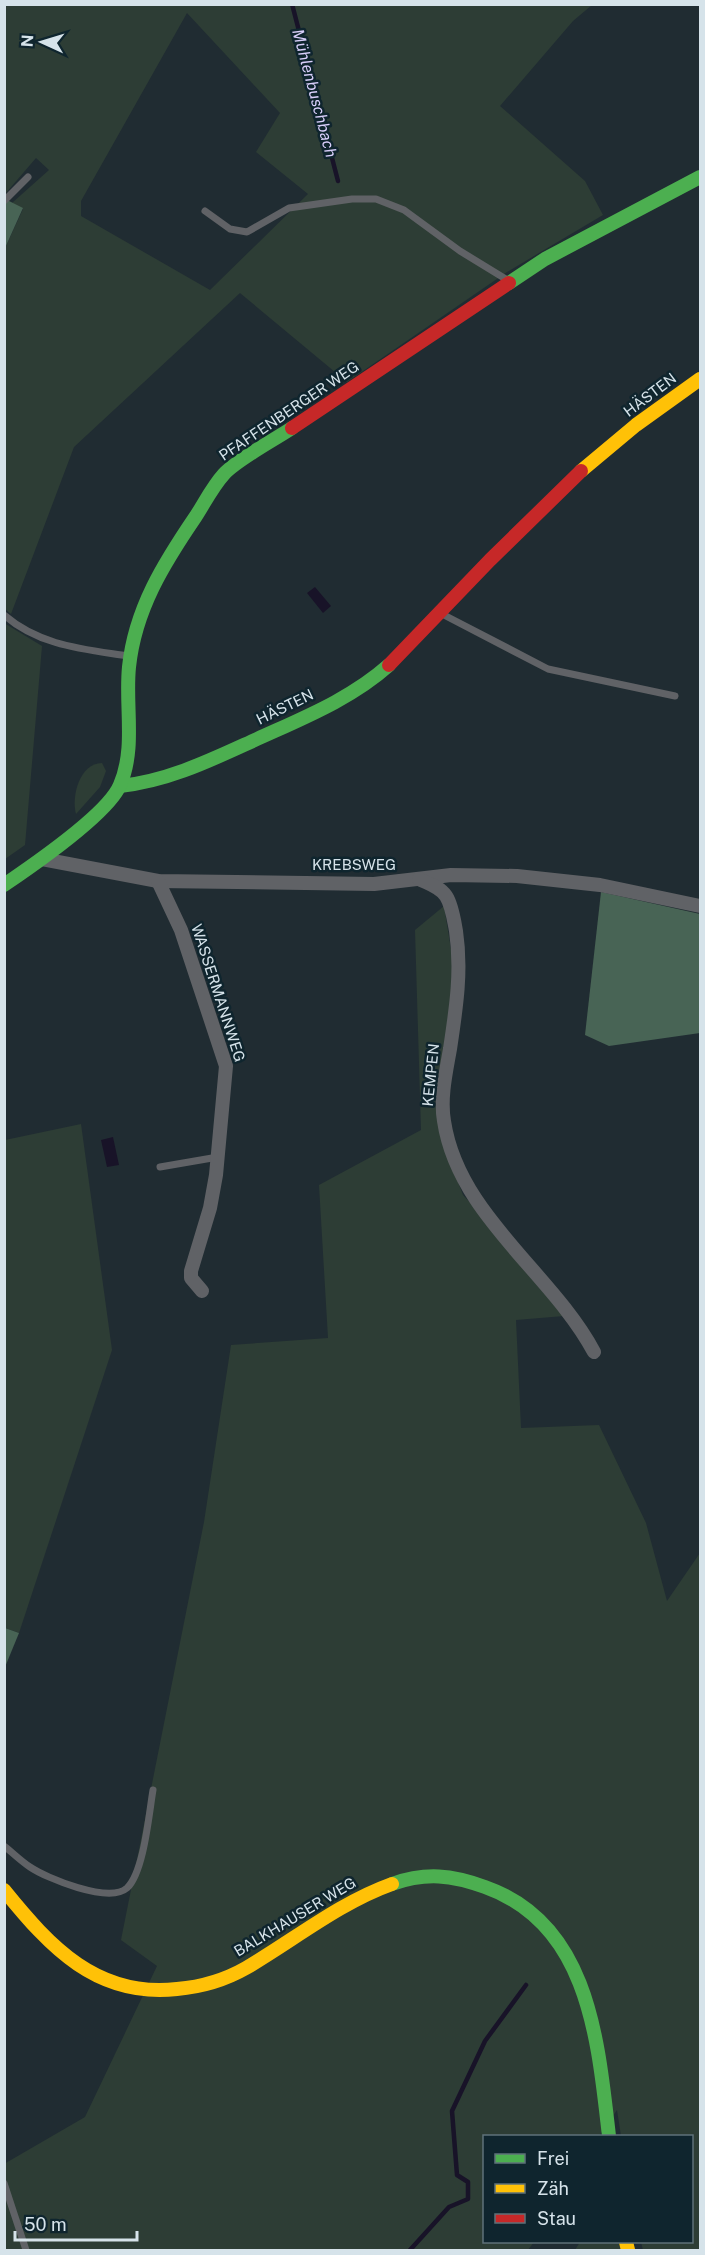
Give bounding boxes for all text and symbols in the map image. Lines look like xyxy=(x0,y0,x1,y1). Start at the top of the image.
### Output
north arrow xyxy=(12,12,72,72)
water label: Mühlenbuschbach xyxy=(288,27,341,159)
text: N xyxy=(18,34,37,48)
street label: PFAFFENBERGER WEG xyxy=(216,358,362,464)
street label: HÄSTEN xyxy=(619,369,679,420)
street label: HÄSTEN xyxy=(253,685,316,728)
street label: KREBSWEG xyxy=(312,856,396,873)
street label: WASSERMANNWEG xyxy=(188,922,249,1064)
street label: KEMPEN xyxy=(419,1043,442,1107)
street label: BALKHAUSER WEG xyxy=(231,1873,359,1960)
legend xyxy=(483,2135,693,2243)
text: Frei xyxy=(537,2148,569,2169)
text: Zäh xyxy=(537,2178,569,2199)
scale bar xyxy=(15,2204,136,2242)
text: Stau xyxy=(537,2208,576,2229)
text: 50 m xyxy=(24,2214,67,2235)

